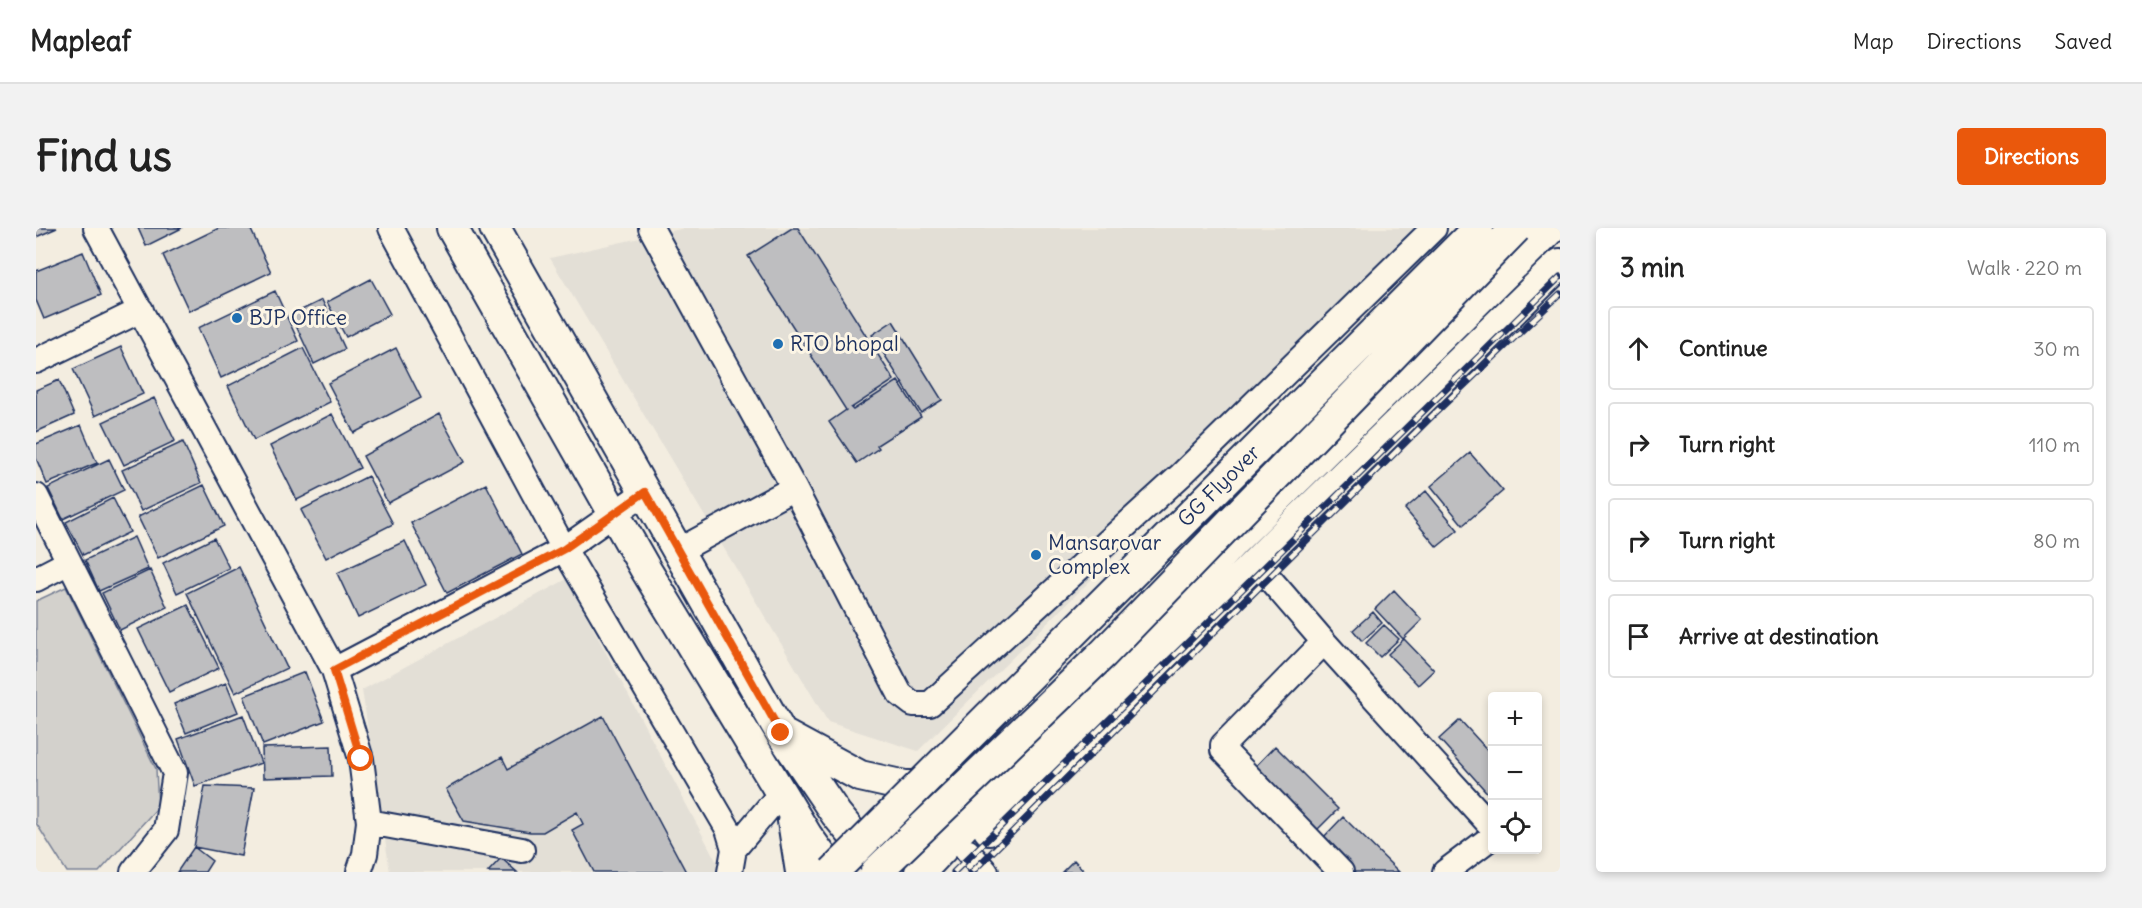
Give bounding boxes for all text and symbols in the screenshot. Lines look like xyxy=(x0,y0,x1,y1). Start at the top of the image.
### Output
text: Mapleaf xyxy=(30,23,131,59)
text: Map xyxy=(1853,28,1894,55)
text: Directions xyxy=(1927,28,2021,55)
text: Saved xyxy=(2054,28,2112,55)
button: Directions xyxy=(1957,128,2106,185)
text: Find us xyxy=(36,130,172,182)
text: 3 min xyxy=(1620,251,1685,284)
text: Walk · 220 m xyxy=(1967,255,2082,280)
place label: BJP Office xyxy=(249,304,347,331)
marker: BJP Office xyxy=(230,311,244,325)
place label: RTO bhopal xyxy=(790,330,899,357)
icon: ahead xyxy=(1622,332,1655,365)
text: Continue xyxy=(1679,334,1768,362)
text: 30 m xyxy=(2033,336,2080,361)
marker: RTO bhopal xyxy=(771,337,785,351)
icon: right xyxy=(1622,428,1655,461)
text: Turn right xyxy=(1679,430,1775,458)
text: 110 m xyxy=(2029,432,2080,457)
street label: GG Flyover xyxy=(1172,438,1266,533)
icon: right xyxy=(1622,524,1655,557)
text: Turn right xyxy=(1679,526,1775,554)
text: 80 m xyxy=(2033,528,2080,553)
place label: Mansarovar Complex xyxy=(1048,529,1162,580)
marker: Mansarovar Complex xyxy=(1029,548,1043,562)
icon: arrive xyxy=(1622,620,1655,653)
text: Arrive at destination xyxy=(1679,622,1879,650)
map controls xyxy=(1488,692,1542,854)
button: + xyxy=(1488,692,1542,746)
route end xyxy=(767,719,793,745)
route start xyxy=(347,745,373,771)
button: − xyxy=(1488,746,1542,800)
button: locate xyxy=(1488,800,1542,854)

